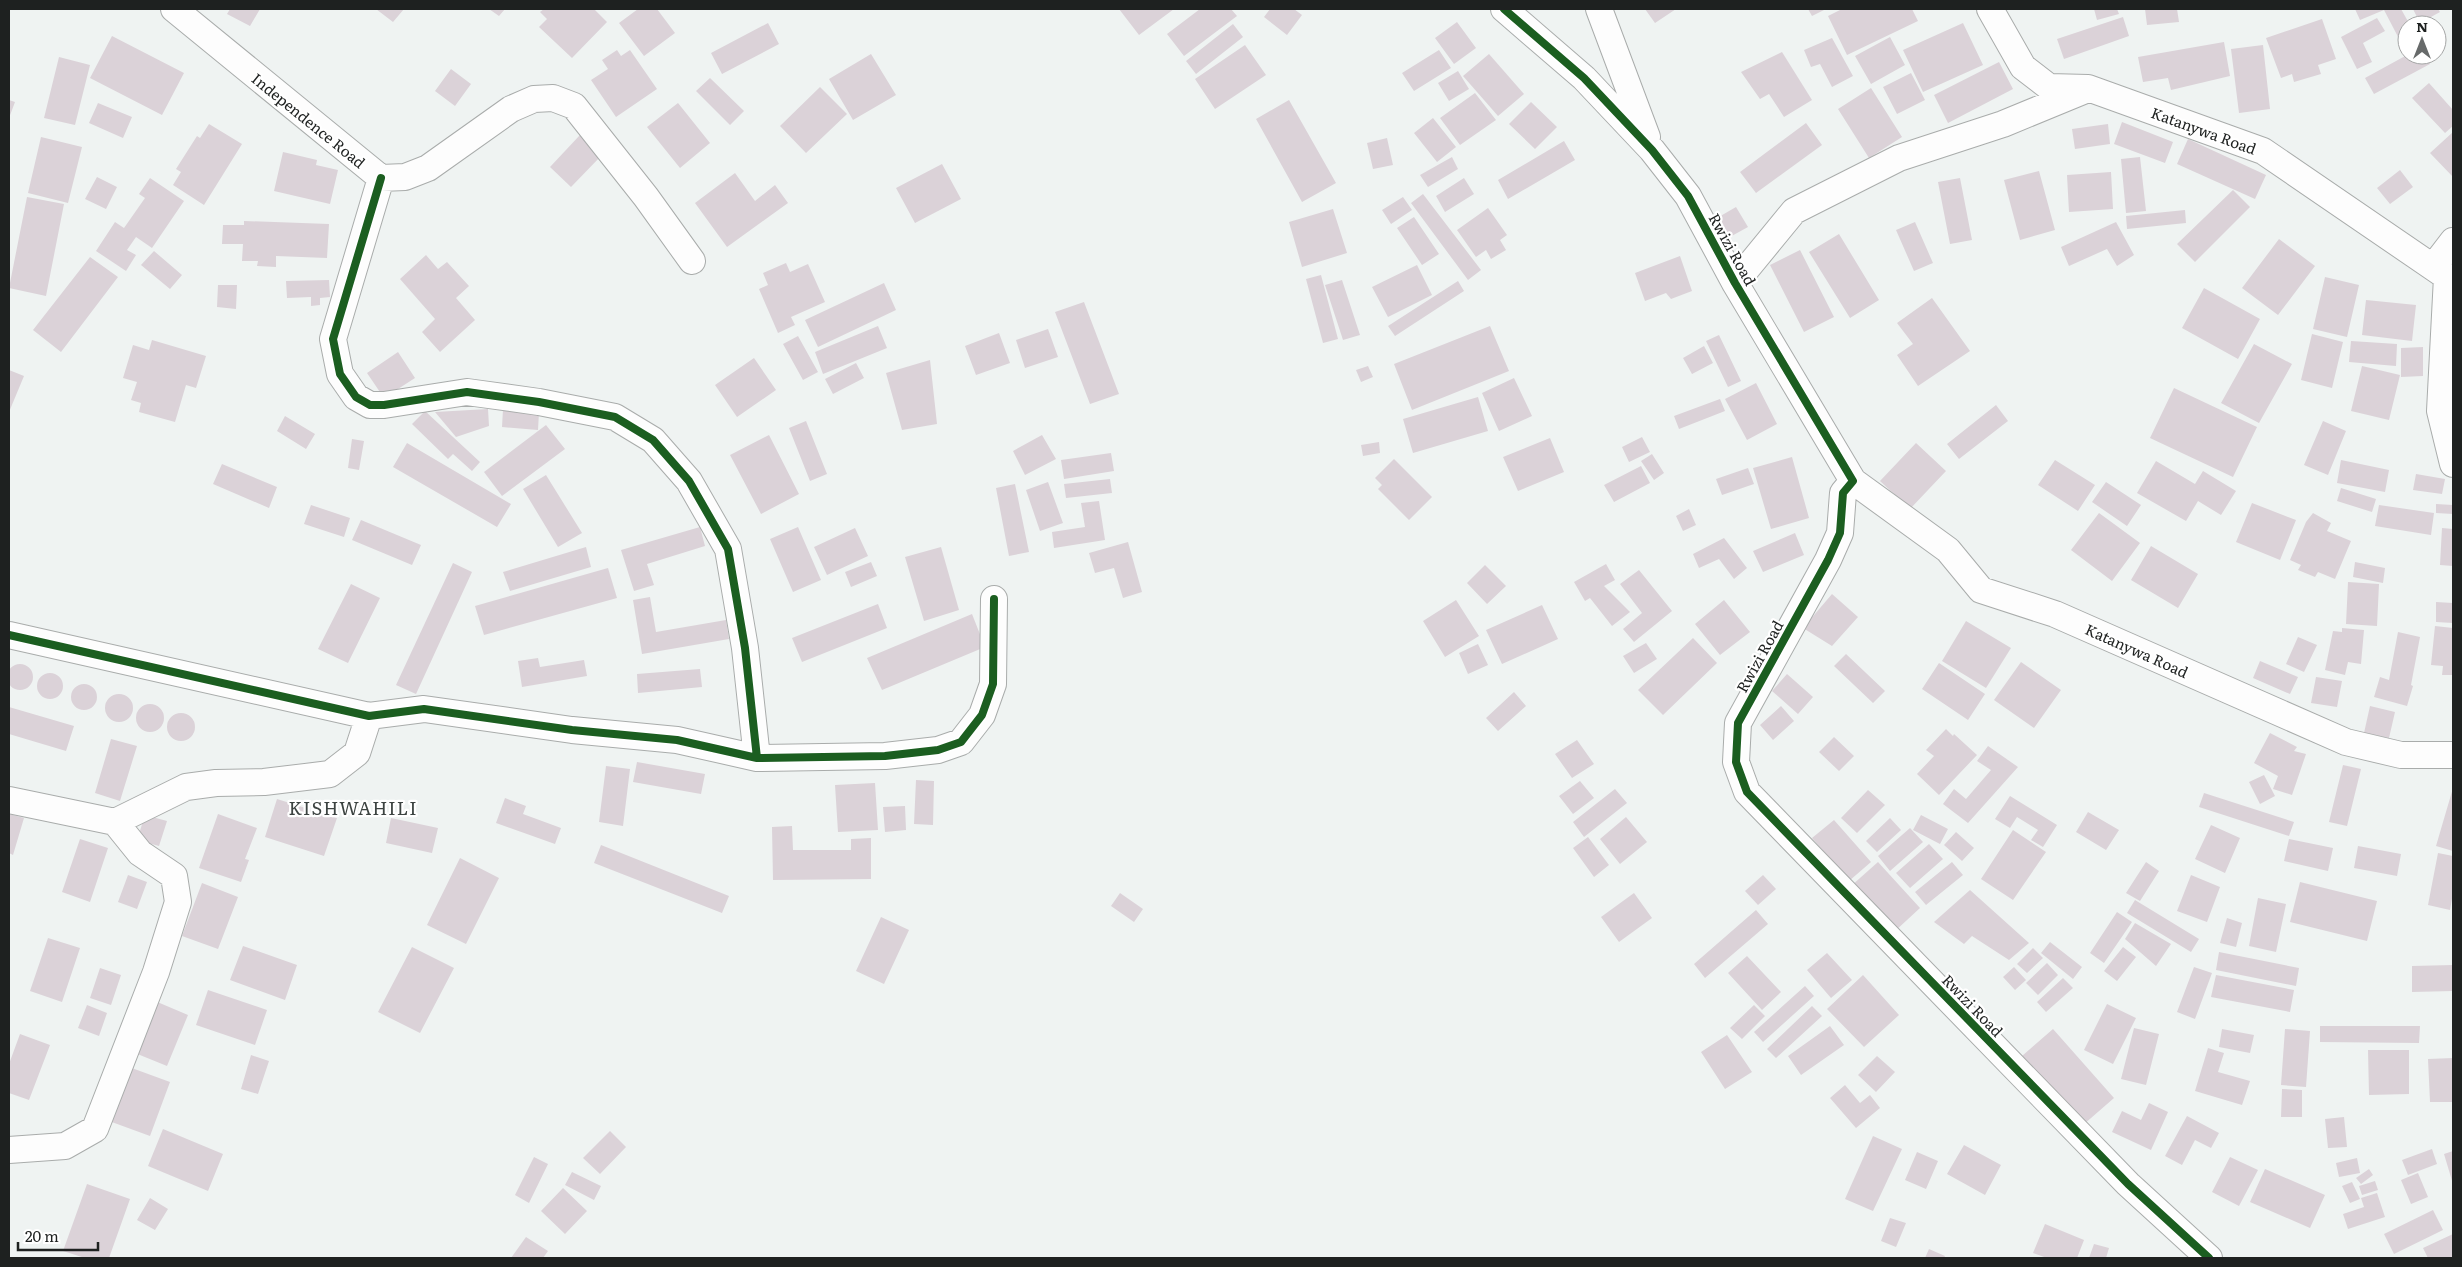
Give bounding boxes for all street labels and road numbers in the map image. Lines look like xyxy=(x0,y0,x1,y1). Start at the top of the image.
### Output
street label: Independence Road xyxy=(247,67,371,173)
street label: Katanywa Road xyxy=(2148,100,2260,160)
street label: Rwizi Road xyxy=(1704,209,1762,289)
street label: Rwizi Road xyxy=(1730,616,1788,696)
street label: Katanywa Road xyxy=(2082,617,2192,683)
street label: Rwizi Road xyxy=(1937,968,2009,1042)

